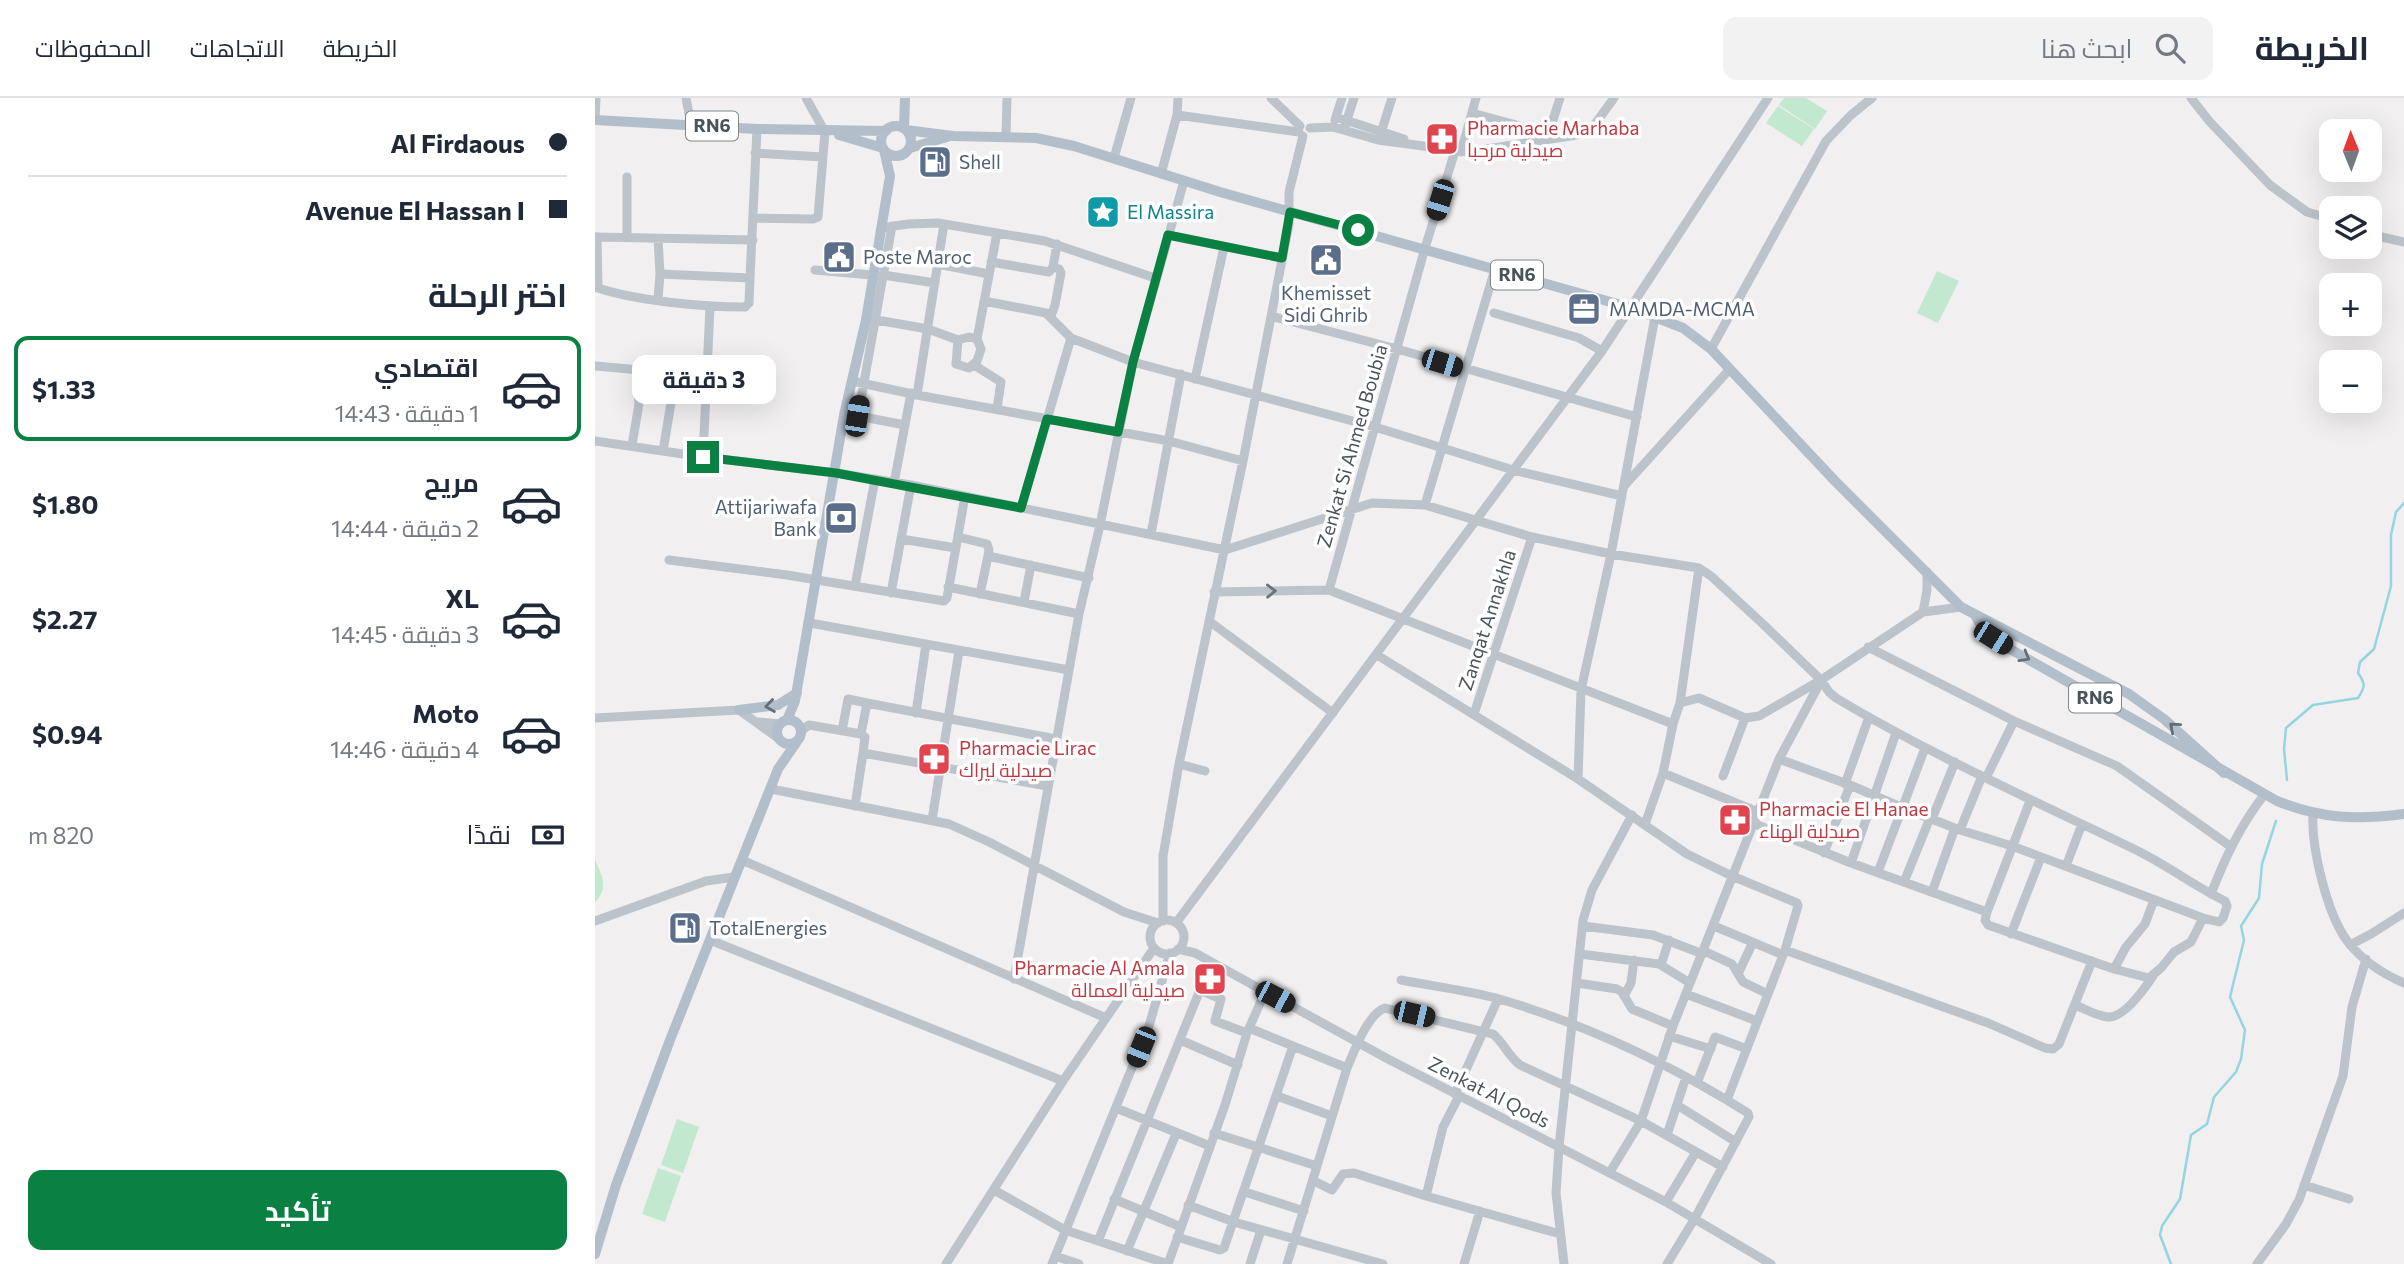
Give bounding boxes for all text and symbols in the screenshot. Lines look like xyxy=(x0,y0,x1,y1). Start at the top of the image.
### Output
search box xyxy=(1723,17,2213,80)
text: الخريطة xyxy=(2255,26,2369,67)
icon: search xyxy=(2151,29,2189,67)
text: ابحث هنا xyxy=(2041,32,2133,63)
text: المحفوظات xyxy=(35,33,152,62)
text: الاتجاهات xyxy=(190,33,285,62)
text: الخريطة xyxy=(323,33,398,62)
road number: RN6 xyxy=(686,111,738,140)
place label: Pharmacie Marhaba صيدلية مرحبا xyxy=(1467,116,1639,162)
north arrow xyxy=(2319,119,2382,182)
map controls xyxy=(2319,119,2382,413)
pharmacy icon: Pharmacie Marhaba صيدلية مرحبا xyxy=(1423,120,1461,158)
text: Al Firdaous xyxy=(390,127,525,158)
fuel station icon: Shell xyxy=(916,143,954,181)
place label: Shell xyxy=(959,150,1001,173)
car xyxy=(1424,177,1457,223)
place icon: El Massira xyxy=(1084,193,1122,231)
text: Avenue El Hassan I xyxy=(305,194,525,225)
button: layers xyxy=(2319,196,2382,259)
place label: El Massira xyxy=(1127,200,1214,223)
route start xyxy=(1342,214,1374,246)
public building icon: Poste Maroc xyxy=(820,238,858,276)
public building icon: Khemisset Sidi Ghrib xyxy=(1307,241,1345,279)
place label: Poste Maroc xyxy=(863,245,972,268)
road number: RN6 xyxy=(1491,260,1543,290)
button: + xyxy=(2319,273,2382,336)
text: اختر الرحلة xyxy=(428,274,567,314)
place label: Khemisset Sidi Ghrib xyxy=(1281,281,1371,326)
office icon: MAMDA-MCMA xyxy=(1565,290,1603,328)
place label: MAMDA-MCMA xyxy=(1609,297,1755,320)
street label: Zenkat Si Ahmed Boubia xyxy=(1311,342,1392,550)
car xyxy=(1419,347,1466,379)
button: − xyxy=(2319,350,2382,413)
text: اقتصادي xyxy=(374,351,479,382)
callout: 3 دقيقة xyxy=(631,356,775,404)
icon: car xyxy=(500,357,563,420)
text: 3 دقيقة xyxy=(663,365,745,393)
text: $1.33 xyxy=(32,373,96,404)
car xyxy=(844,394,871,438)
text: 1 دقيقة · 14:43 xyxy=(335,399,479,427)
route end xyxy=(687,441,719,473)
text: مريح xyxy=(424,466,479,497)
icon: car xyxy=(500,472,563,535)
text: $1.80 xyxy=(32,488,99,519)
place label: Attijariwafa Bank xyxy=(715,495,817,540)
bank icon: Attijariwafa Bank xyxy=(822,499,860,537)
text: 2 دقيقة · 14:44 xyxy=(331,514,479,542)
street label: Zanqat Annakhla xyxy=(1453,546,1520,693)
text: XL xyxy=(445,582,479,613)
one-way arrow xyxy=(1267,583,1277,599)
icon: car xyxy=(500,587,563,650)
text: $2.27 xyxy=(32,603,98,634)
car xyxy=(1970,618,2017,658)
text: 3 دقيقة · 14:45 xyxy=(331,620,479,648)
one-way arrow xyxy=(2017,649,2030,662)
road number: RN6 xyxy=(2069,684,2121,712)
text: Moto xyxy=(412,697,479,728)
one-way arrow xyxy=(764,698,776,713)
icon: car xyxy=(500,702,563,765)
text: $0.94 xyxy=(32,718,102,749)
one-way arrow xyxy=(2169,723,2182,735)
text: 4 دقيقة · 14:46 xyxy=(330,735,479,763)
place label: Pharmacie Lirac صيدلية ليراك xyxy=(959,736,1096,782)
pharmacy icon: Pharmacie Lirac صيدلية ليراك xyxy=(915,740,953,778)
place label: Pharmacie El Hanae صيدلية الهناء xyxy=(1759,797,1929,843)
pharmacy icon: Pharmacie El Hanae صيدلية الهناء xyxy=(1716,801,1754,839)
icon: cash xyxy=(529,816,567,854)
text: نقدًا xyxy=(467,818,511,849)
text: 820 m xyxy=(28,821,94,849)
fuel station icon: TotalEnergies xyxy=(666,909,704,947)
place label: TotalEnergies xyxy=(709,916,827,939)
place label: Pharmacie Al Amala صيدلية العمالة xyxy=(1014,956,1185,1001)
pharmacy icon: Pharmacie Al Amala صيدلية العمالة xyxy=(1191,960,1229,998)
car xyxy=(1252,978,1299,1016)
car xyxy=(1392,999,1437,1029)
car xyxy=(1124,1024,1159,1070)
street label: Zenkat Al Qods xyxy=(1425,1051,1554,1132)
button: تأكيد xyxy=(28,1170,567,1250)

